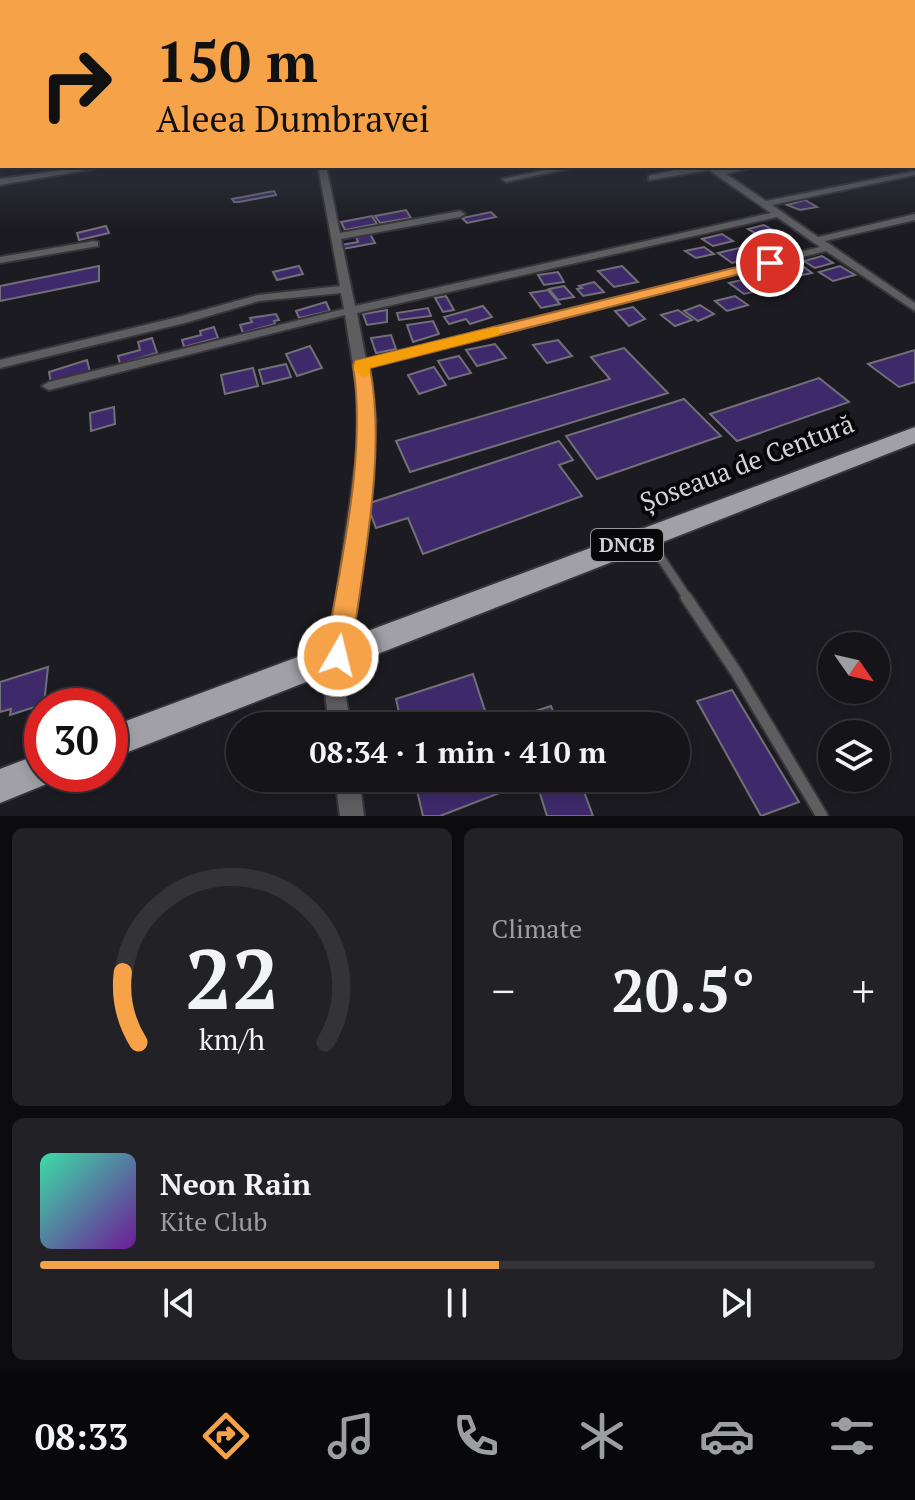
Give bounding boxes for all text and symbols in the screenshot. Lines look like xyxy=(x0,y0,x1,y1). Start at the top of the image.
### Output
text: 150 m xyxy=(156,24,318,98)
icon: right xyxy=(24,32,128,136)
text: Aleea Dumbravei xyxy=(156,95,430,142)
pin xyxy=(736,229,804,297)
icon: arrive xyxy=(748,241,792,285)
street label: Șoseaua de Centură xyxy=(635,406,858,518)
road number: DNCB xyxy=(591,529,663,561)
position arrow xyxy=(296,614,380,698)
north arrow xyxy=(818,632,890,704)
map controls xyxy=(818,632,890,792)
speed limit sign: 30 xyxy=(24,688,128,792)
button: layers xyxy=(818,720,890,792)
text: 08:34 · 1 min · 410 m xyxy=(310,732,606,772)
text: Climate xyxy=(492,911,582,945)
text: 22 xyxy=(185,923,279,1033)
text: 20.5° xyxy=(611,950,755,1029)
text: − xyxy=(492,961,515,1020)
text: + xyxy=(852,961,875,1020)
text: km/h xyxy=(199,1020,265,1058)
text: Neon Rain xyxy=(160,1164,311,1204)
text: Kite Club xyxy=(160,1204,267,1238)
icon: previous xyxy=(157,1281,201,1325)
icon: pause xyxy=(435,1281,479,1325)
icon: next xyxy=(714,1281,758,1325)
icon: directions xyxy=(198,1408,254,1464)
icon: music xyxy=(323,1408,379,1464)
icon: phone xyxy=(448,1408,504,1464)
icon: climate xyxy=(574,1408,630,1464)
icon: car xyxy=(699,1408,755,1464)
icon: filters xyxy=(824,1408,880,1464)
text: 08:33 xyxy=(35,1413,128,1460)

